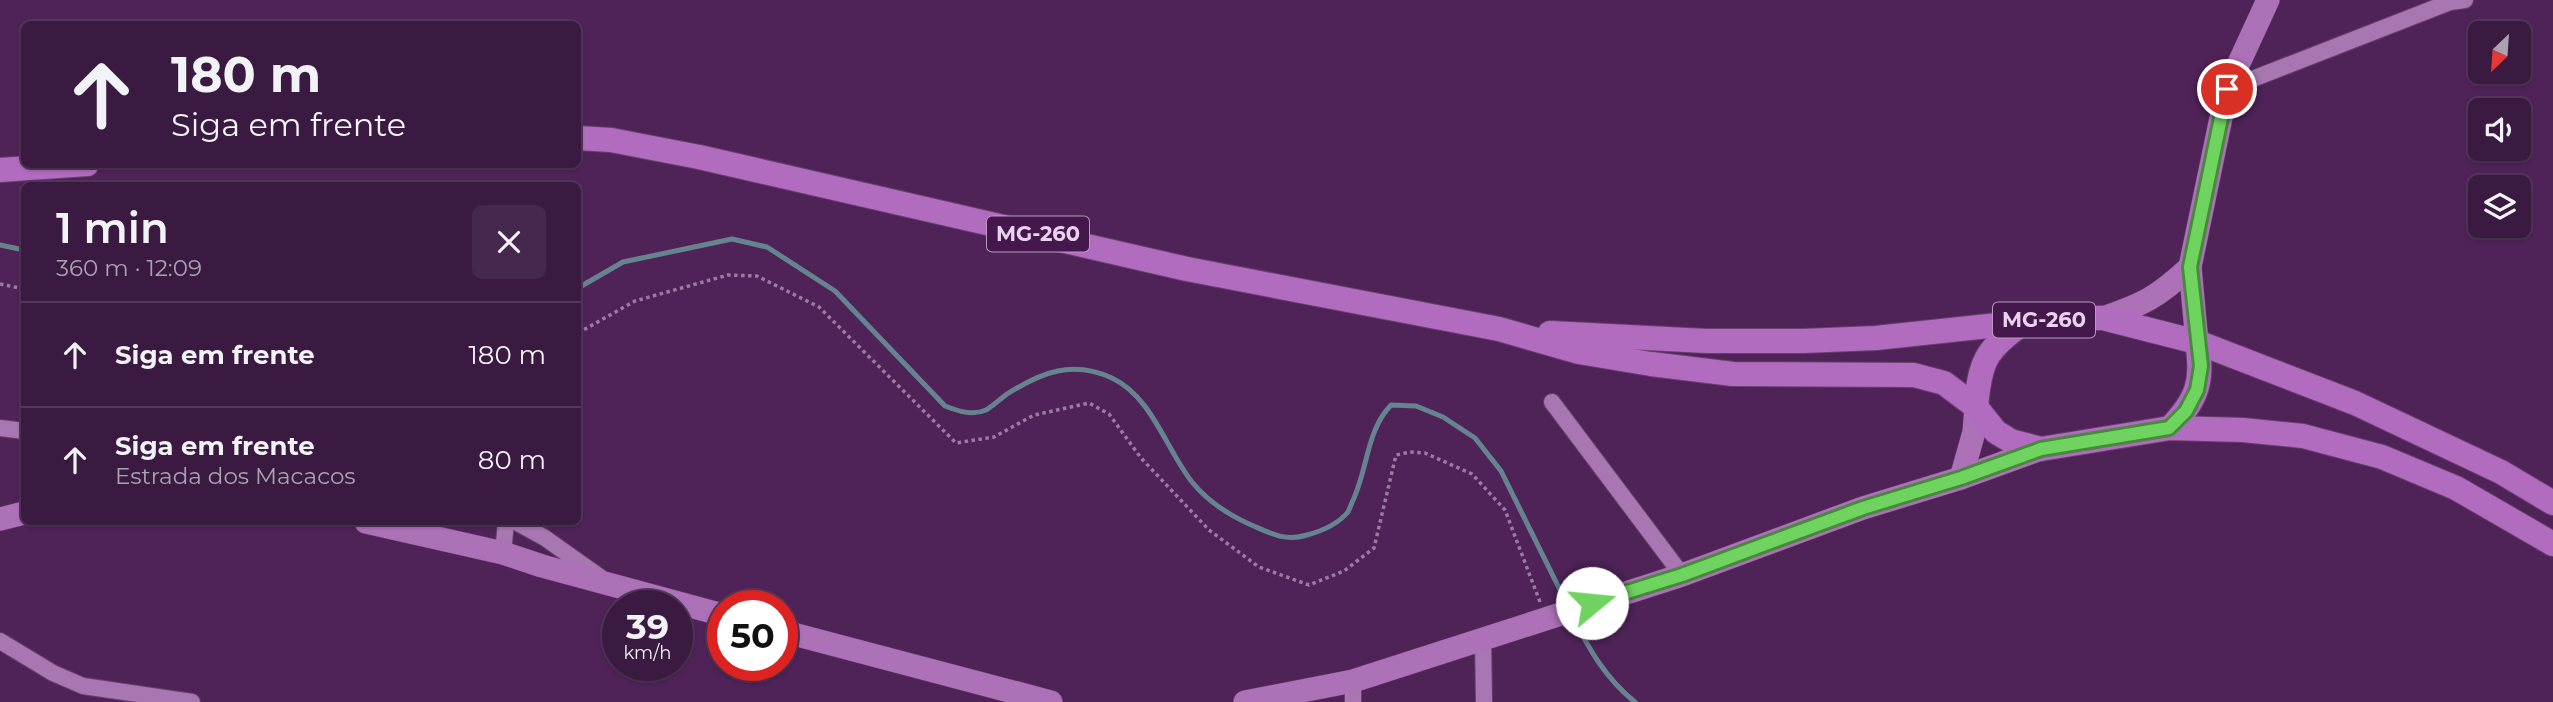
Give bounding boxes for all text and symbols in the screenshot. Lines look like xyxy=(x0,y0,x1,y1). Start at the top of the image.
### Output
north arrow xyxy=(2468,21,2530,84)
map controls xyxy=(2468,21,2531,238)
text: 180 m xyxy=(171,45,321,104)
icon: ahead xyxy=(56,49,147,140)
pin xyxy=(2197,59,2257,119)
icon: arrive xyxy=(2208,70,2246,108)
button: sound xyxy=(2468,98,2531,161)
text: Siga em frente xyxy=(171,105,406,144)
button: layers xyxy=(2468,175,2531,238)
text: 1 min xyxy=(56,202,169,254)
button: close xyxy=(472,205,546,279)
road number: MG-260 xyxy=(987,216,1089,252)
text: 360 m · 12:09 xyxy=(56,254,202,282)
road number: MG-260 xyxy=(1993,302,2095,338)
icon: ahead xyxy=(56,336,94,374)
text: Siga em frente xyxy=(115,339,315,371)
text: 180 m xyxy=(468,339,546,371)
text: Siga em frente xyxy=(115,430,315,462)
icon: ahead xyxy=(56,441,94,479)
text: 80 m xyxy=(478,444,546,476)
text: Estrada dos Macacos xyxy=(115,462,356,490)
position arrow xyxy=(1555,566,1629,640)
speed limit sign: 50 xyxy=(707,590,798,681)
text: 39 xyxy=(626,605,669,648)
text: km/h xyxy=(623,642,672,664)

